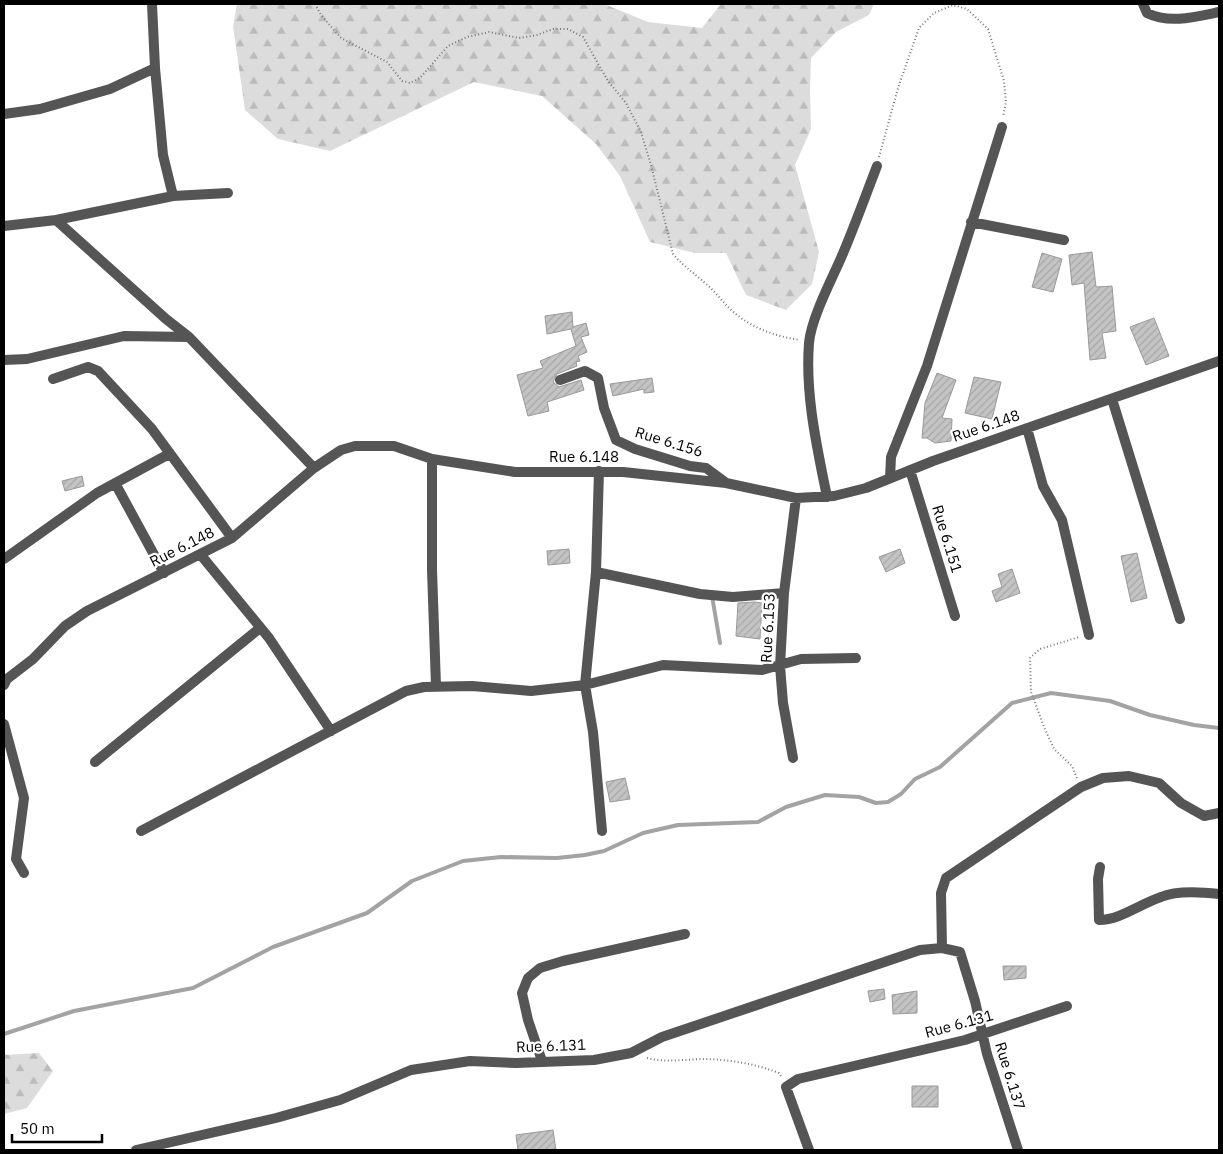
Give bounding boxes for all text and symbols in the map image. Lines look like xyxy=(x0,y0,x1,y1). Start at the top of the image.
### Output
street label: Rue 6.148 xyxy=(950,405,1022,446)
street label: Rue 6.156 xyxy=(633,422,705,461)
street label: Rue 6.148 xyxy=(549,447,619,466)
street label: Rue 6.151 xyxy=(928,503,967,575)
street label: Rue 6.148 xyxy=(146,522,217,571)
street label: Rue 6.153 xyxy=(756,593,779,663)
street label: Rue 6.131 xyxy=(923,1005,995,1042)
street label: Rue 6.131 xyxy=(516,1035,586,1056)
street label: Rue 6.137 xyxy=(991,1040,1030,1112)
scale bar xyxy=(12,1112,102,1144)
text: 50 m xyxy=(20,1119,55,1138)

